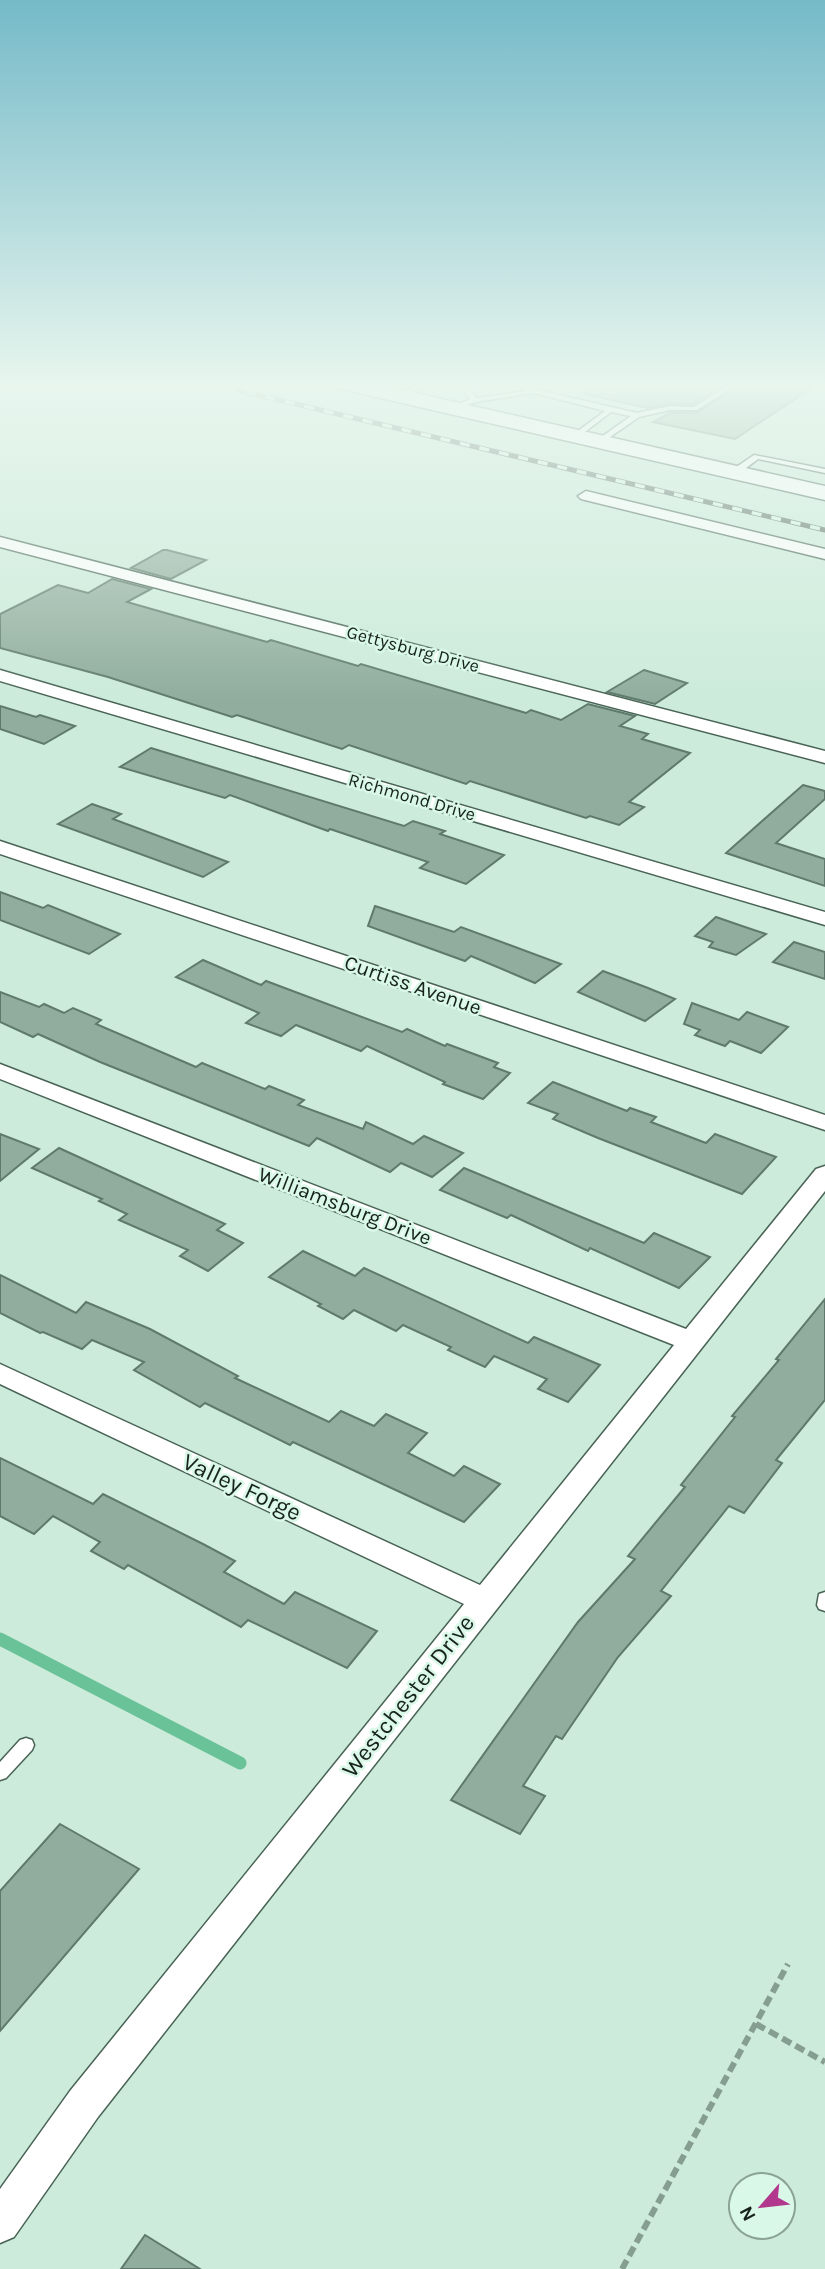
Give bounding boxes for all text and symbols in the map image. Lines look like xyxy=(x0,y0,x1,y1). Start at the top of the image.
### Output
street label: Gettysburg Drive xyxy=(344,621,482,677)
street label: Richmond Drive xyxy=(346,768,478,826)
street label: Curtiss Avenue xyxy=(341,950,485,1020)
street label: Williamsburg Drive xyxy=(255,1162,435,1250)
street label: Valley Forge xyxy=(178,1447,306,1527)
street label: Westchester Drive xyxy=(336,1609,480,1783)
north arrow xyxy=(727,2171,797,2241)
text: N xyxy=(735,2202,761,2225)

